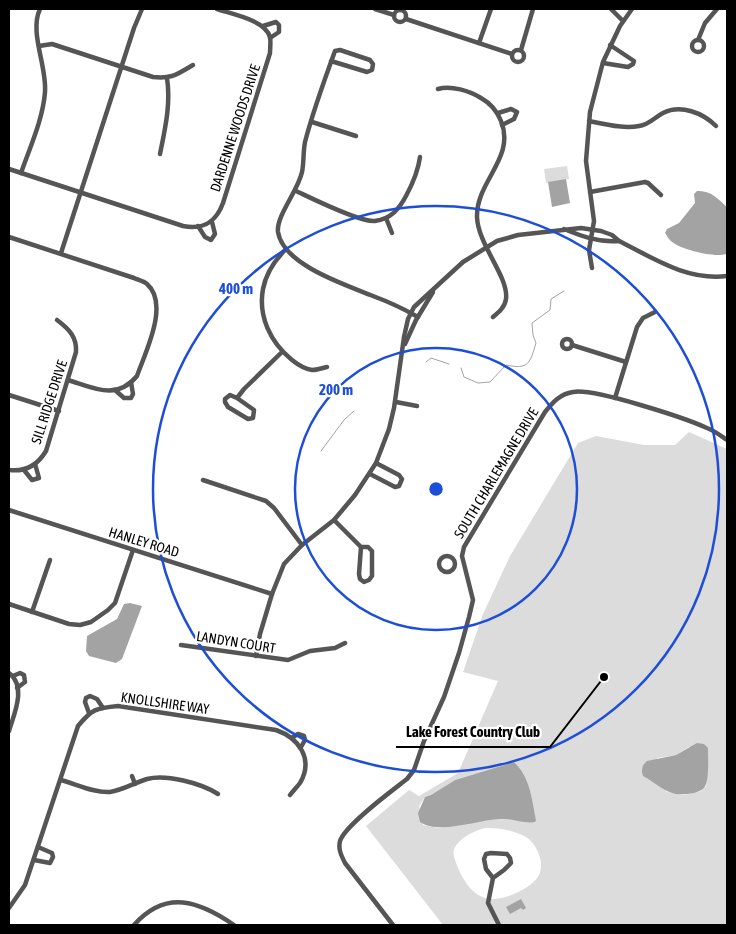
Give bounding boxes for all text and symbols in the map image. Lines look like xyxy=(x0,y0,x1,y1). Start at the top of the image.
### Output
street label: DARDENNE WOODS DRIVE xyxy=(207,62,263,194)
text: 400 m xyxy=(218,280,253,297)
street label: SILL RIDGE DRIVE xyxy=(28,358,70,446)
text: 200 m xyxy=(319,381,353,398)
street label: SOUTH CHARLEMAGNE DRIVE xyxy=(451,405,541,541)
centre of rings xyxy=(427,480,445,498)
street label: HANLEY ROAD xyxy=(107,524,181,560)
street label: LANDYN COURT xyxy=(195,628,277,656)
street label: KNOLLSHIRE WAY xyxy=(120,689,211,717)
callout: Lake Forest Country Club xyxy=(396,717,550,747)
text: Lake Forest Country Club xyxy=(406,723,540,740)

